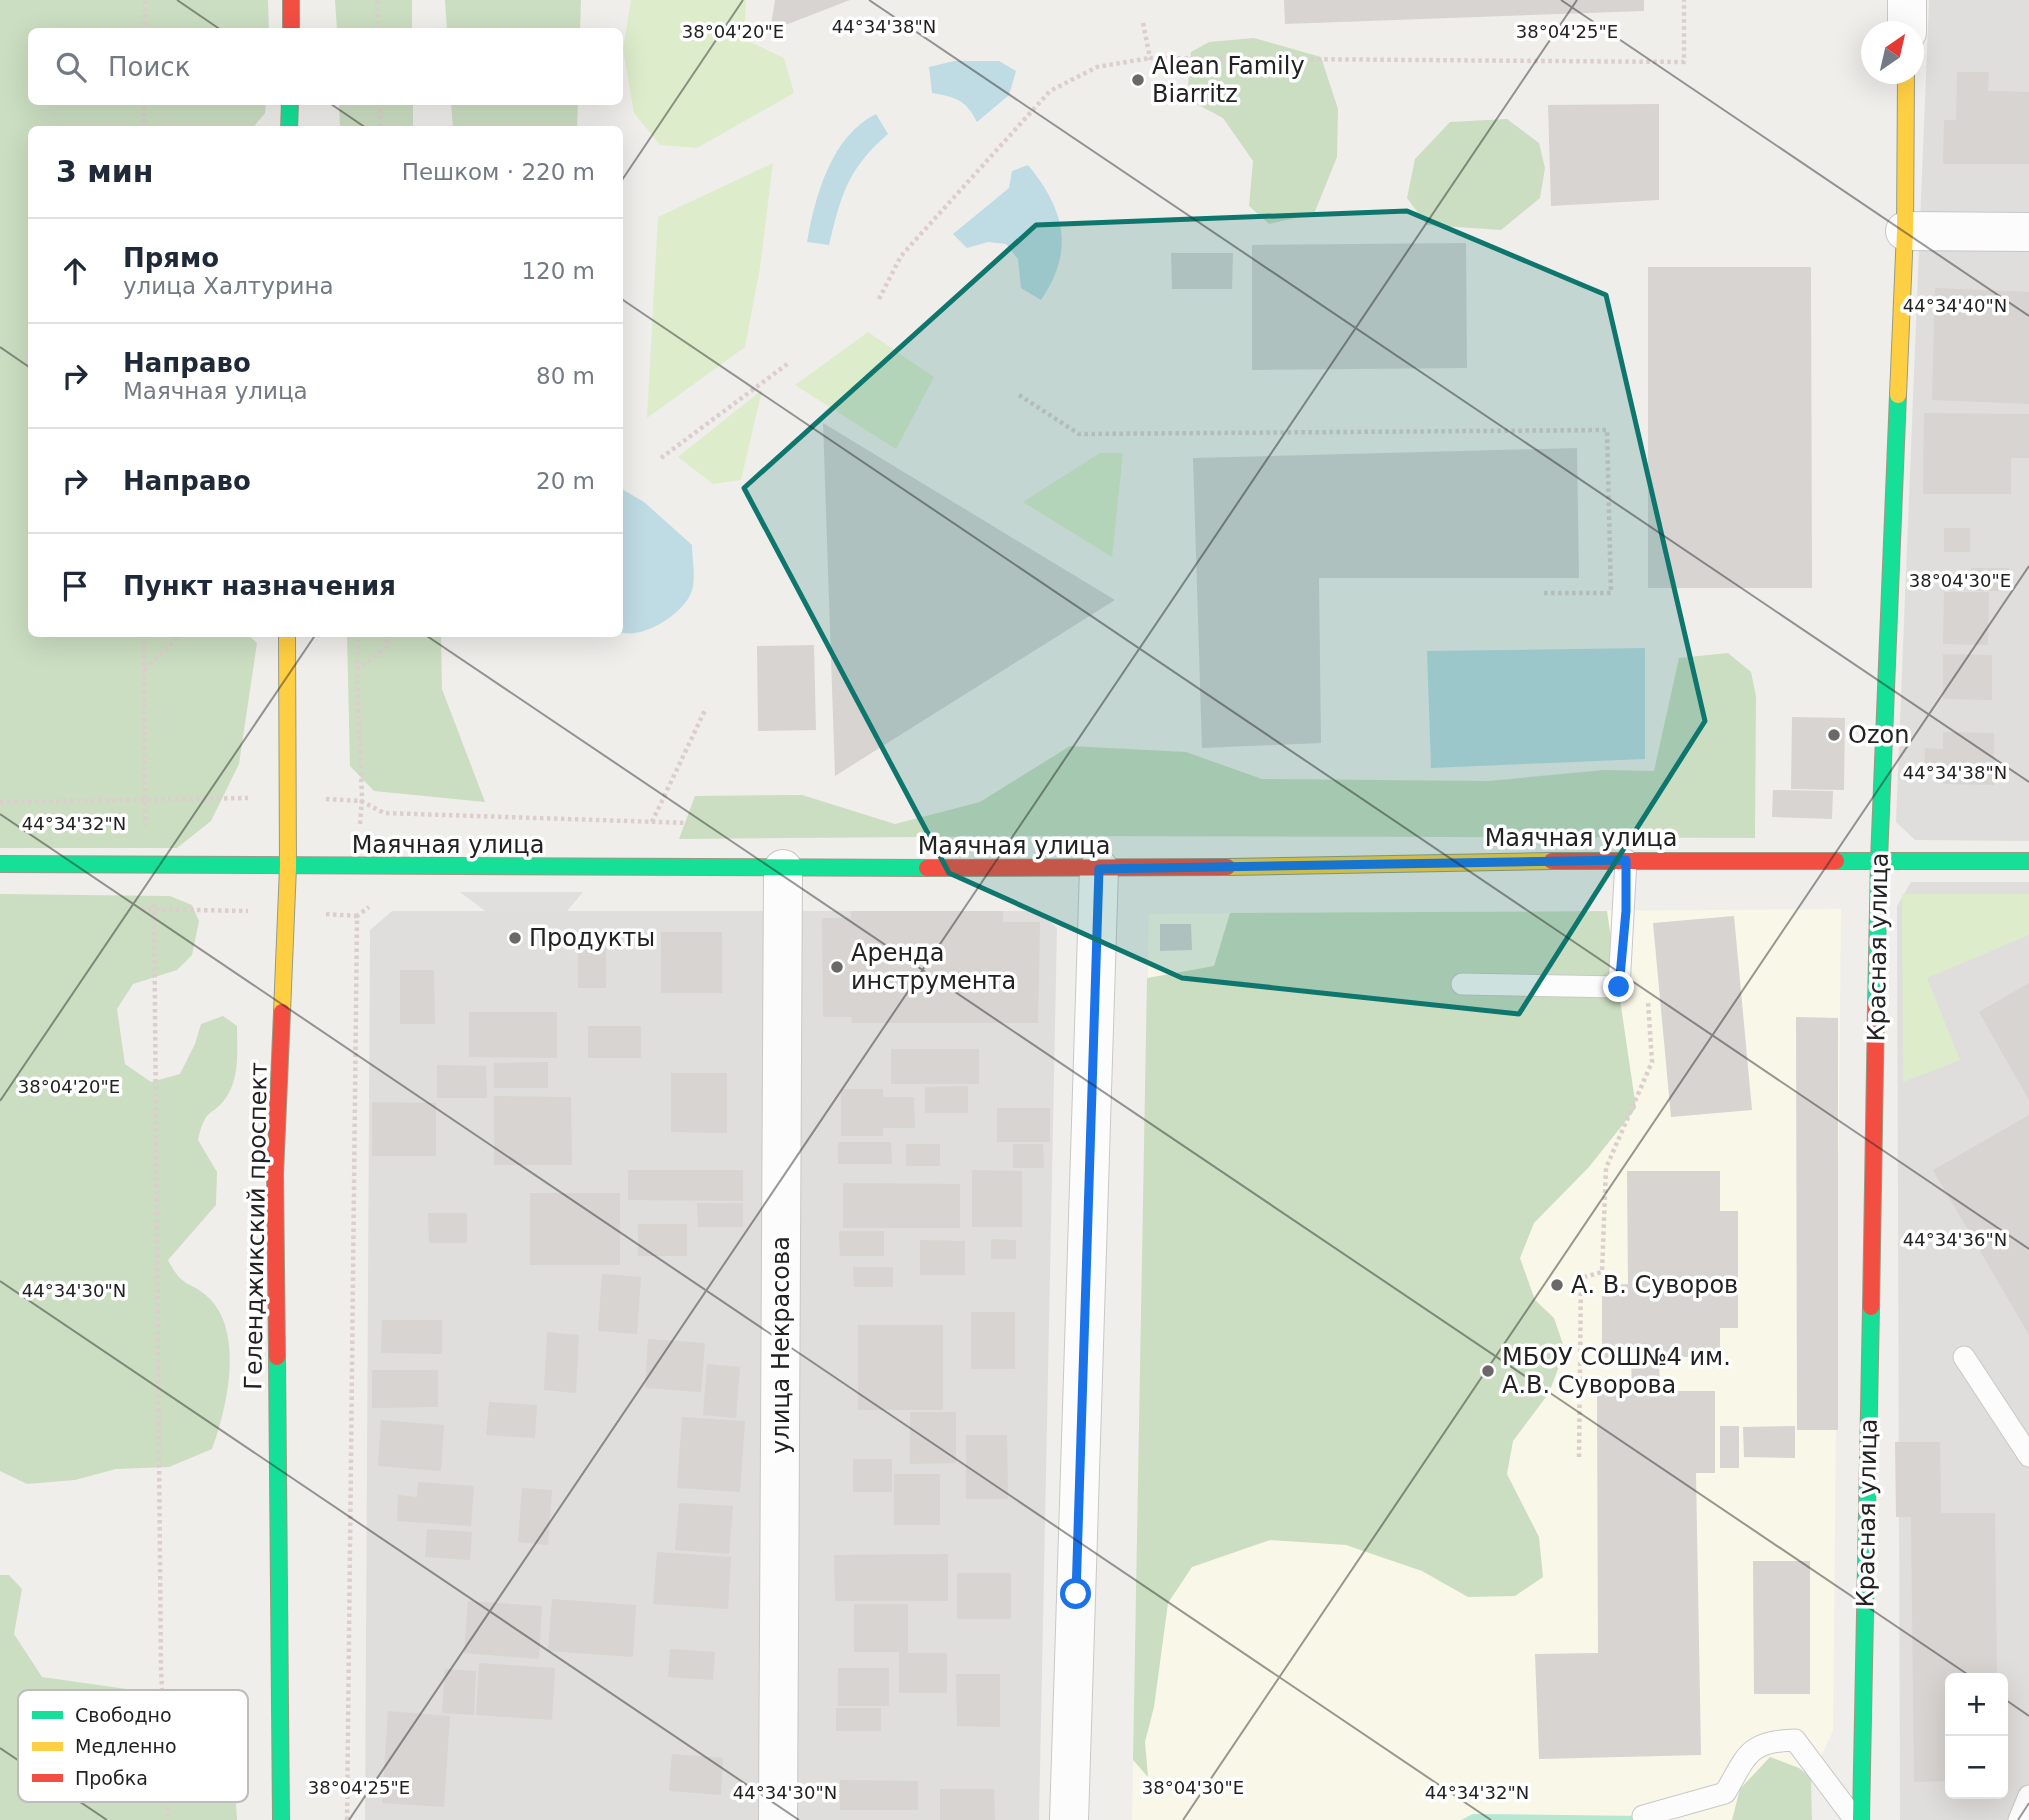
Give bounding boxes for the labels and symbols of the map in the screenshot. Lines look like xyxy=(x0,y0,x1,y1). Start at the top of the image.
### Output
text: 44°34'38"N xyxy=(832,16,936,37)
text: 38°04'20"E xyxy=(682,21,784,42)
text: 38°04'25"E xyxy=(1516,21,1618,42)
north arrow xyxy=(1861,21,1924,84)
place label: Alean Family Biarritz xyxy=(1152,52,1305,108)
marker: Alean Family Biarritz xyxy=(1130,72,1146,88)
text: 44°34'40"N xyxy=(1903,295,2007,316)
text: 38°04'30"E xyxy=(1909,570,2011,591)
place label: Ozon xyxy=(1848,721,1909,749)
marker: Ozon xyxy=(1826,727,1842,743)
text: 44°34'38"N xyxy=(1903,762,2007,783)
text: 44°34'32"N xyxy=(22,813,126,834)
street label: Маячная улица xyxy=(1485,824,1677,852)
street label: Маячная улица xyxy=(352,831,544,859)
street label: Маячная улица xyxy=(918,832,1110,860)
street label: Красная улица xyxy=(1862,852,1894,1042)
place label: Продукты xyxy=(529,924,655,952)
marker: Продукты xyxy=(507,930,523,946)
place label: Аренда инструмента xyxy=(851,939,1016,995)
marker: Аренда инструмента xyxy=(829,959,845,975)
route end xyxy=(1603,971,1634,1002)
street label: Геленджикский проспект xyxy=(239,1062,273,1390)
text: 38°04'20"E xyxy=(18,1076,120,1097)
text: 44°34'36"N xyxy=(1903,1229,2007,1250)
street label: улица Некрасова xyxy=(767,1236,795,1454)
place label: А. В. Суворов xyxy=(1571,1271,1738,1299)
marker: А. В. Суворов xyxy=(1549,1277,1565,1293)
text: 44°34'30"N xyxy=(22,1280,126,1301)
place label: МБОУ СОШ№4 им. А.В. Суворова xyxy=(1502,1343,1731,1399)
marker: МБОУ СОШ№4 им. А.В. Суворова xyxy=(1480,1363,1496,1379)
street label: Красная улица xyxy=(1851,1418,1883,1608)
route start xyxy=(1060,1578,1091,1609)
legend xyxy=(18,1690,248,1802)
text: Свободно xyxy=(75,1704,172,1726)
text: Медленно xyxy=(75,1735,177,1757)
text: Пробка xyxy=(75,1767,148,1789)
text: 38°04'25"E xyxy=(308,1777,410,1798)
text: 38°04'30"E xyxy=(1142,1777,1244,1798)
text: 44°34'30"N xyxy=(733,1782,837,1803)
text: 44°34'32"N xyxy=(1425,1782,1529,1803)

